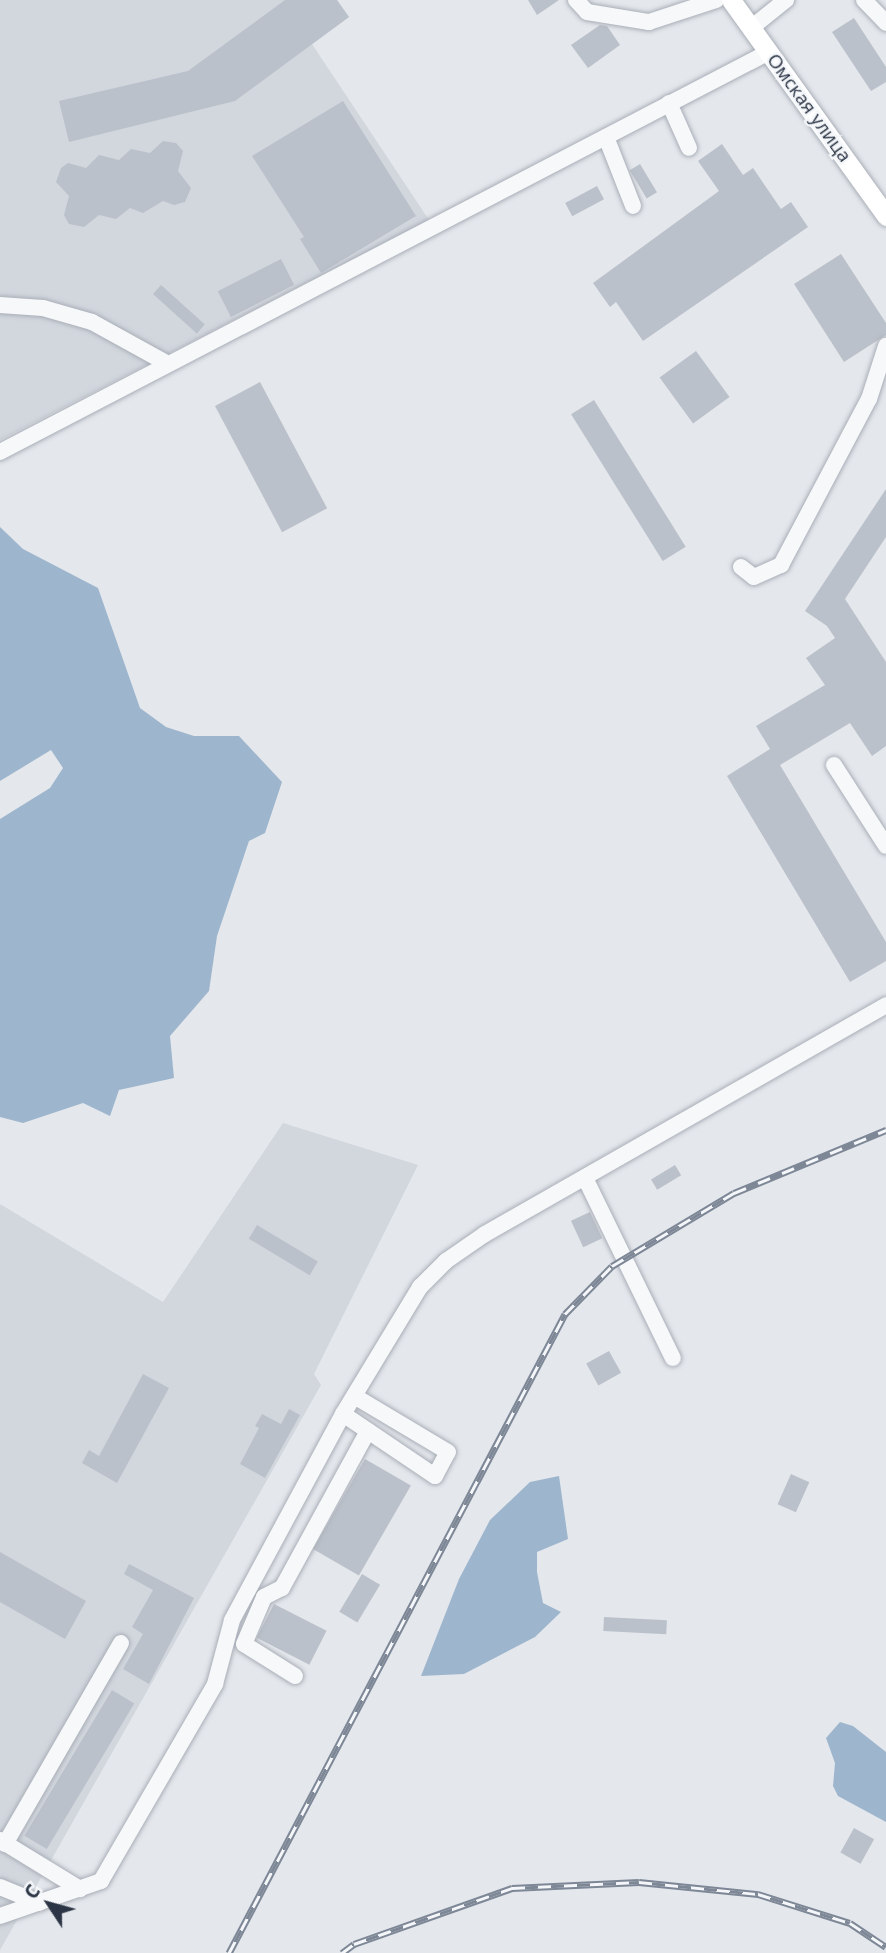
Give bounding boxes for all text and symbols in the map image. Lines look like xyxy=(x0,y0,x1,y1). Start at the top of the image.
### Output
street label: Омская улица xyxy=(762,49,856,167)
north arrow xyxy=(14,1869,84,1939)
text: С xyxy=(18,1879,46,1904)

